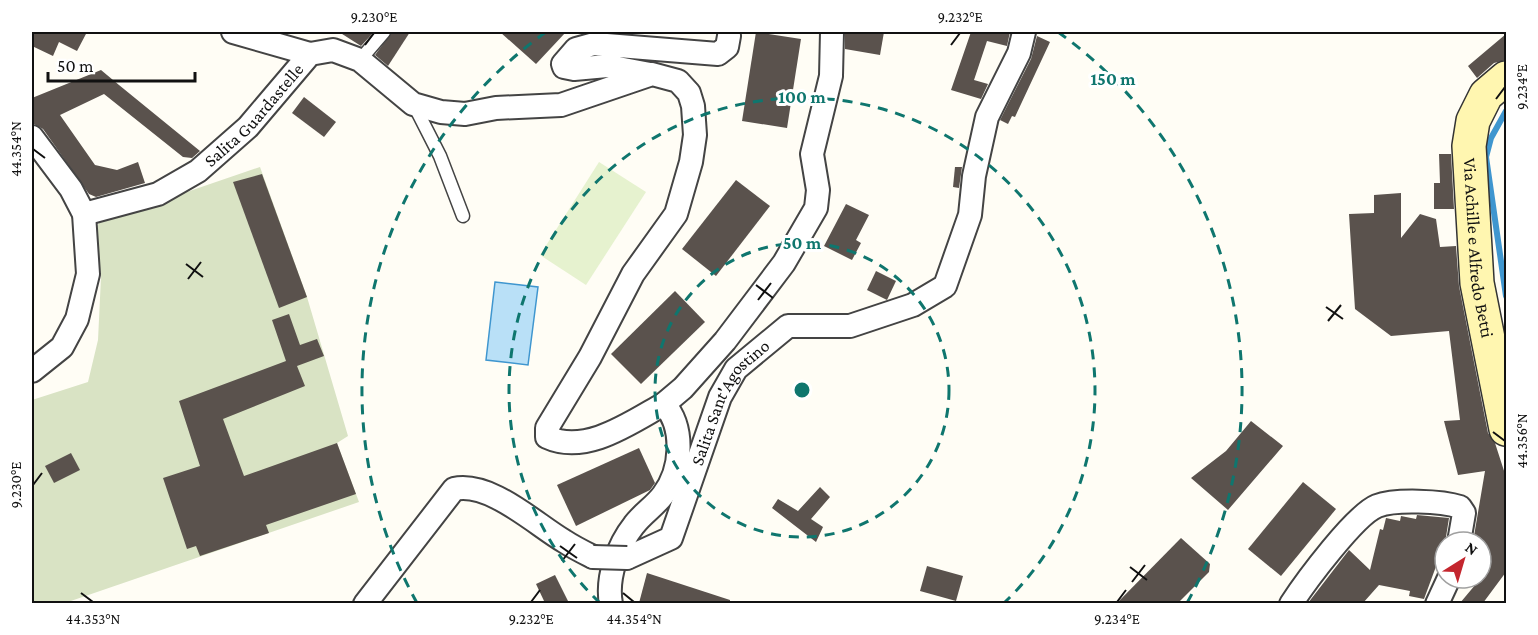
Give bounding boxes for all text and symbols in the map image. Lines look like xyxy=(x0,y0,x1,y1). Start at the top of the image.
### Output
text: 9.230°E xyxy=(351,9,397,25)
text: 9.232°E xyxy=(937,9,983,25)
scale bar xyxy=(48,45,195,83)
text: 50 m xyxy=(57,56,94,76)
street label: Salita Guardastelle xyxy=(200,59,308,171)
text: 9.234°E xyxy=(1514,64,1530,110)
text: 150 m xyxy=(1090,69,1136,89)
text: 100 m xyxy=(778,87,826,107)
text: 44.354°N xyxy=(8,121,24,177)
street label: Via Achille e Alfredo Betti xyxy=(1460,157,1498,340)
text: 50 m xyxy=(783,233,822,253)
street label: Salita Sant'Agostino xyxy=(687,336,773,468)
centre of rings xyxy=(792,380,812,400)
text: 44.356°N xyxy=(1514,413,1530,469)
text: 9.230°E xyxy=(8,462,24,508)
north arrow xyxy=(1433,530,1493,590)
text: N xyxy=(1462,538,1481,559)
text: 44.353°N xyxy=(66,611,121,627)
text: 9.232°E xyxy=(508,611,554,627)
text: 44.354°N xyxy=(606,611,662,627)
text: 9.234°E xyxy=(1094,611,1140,627)

